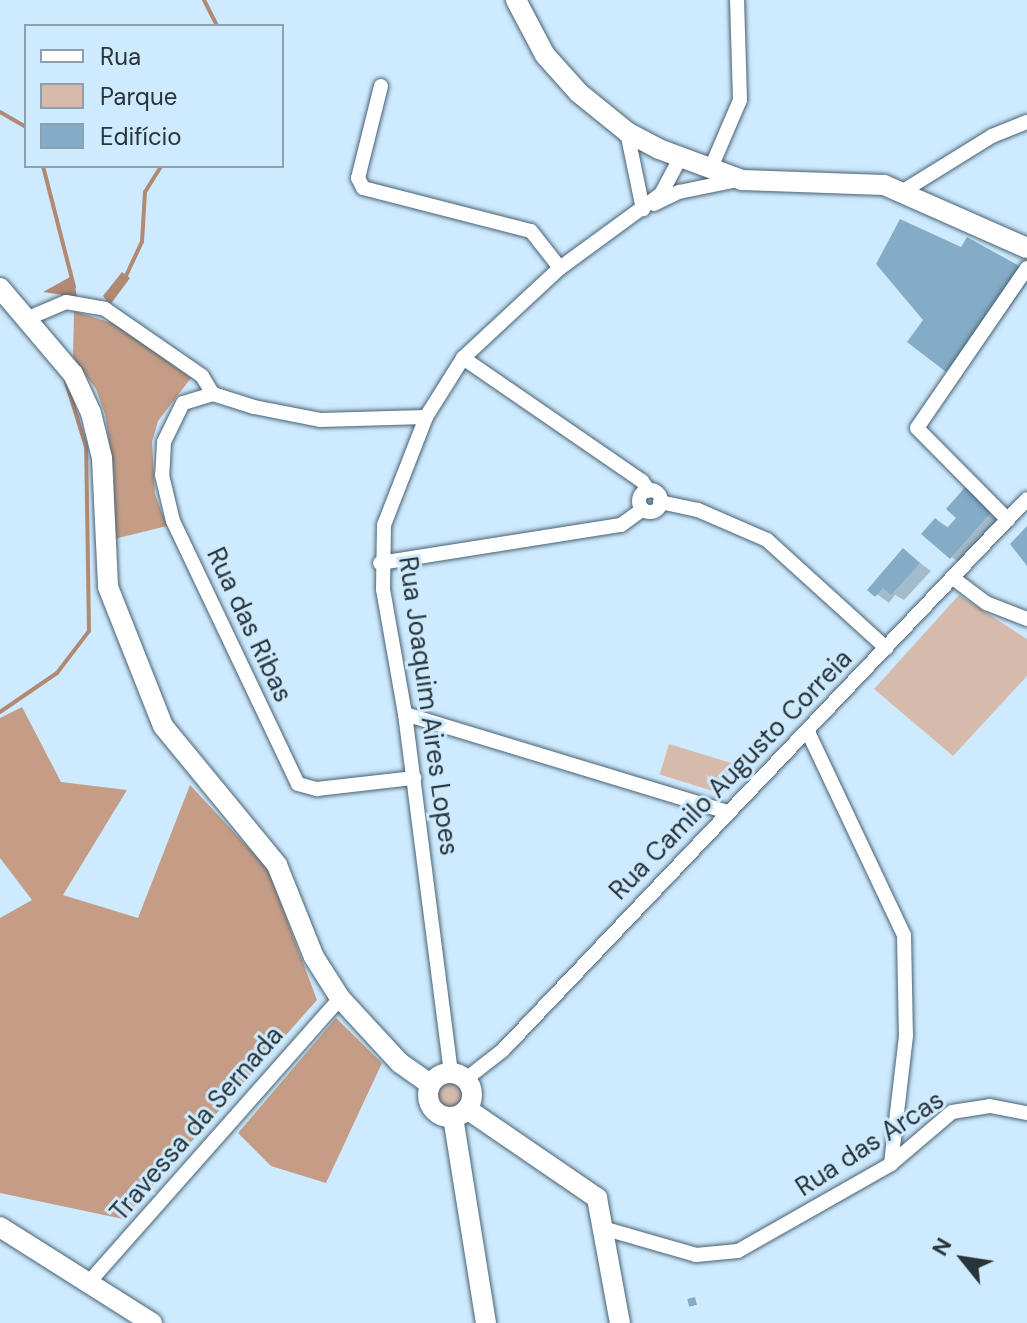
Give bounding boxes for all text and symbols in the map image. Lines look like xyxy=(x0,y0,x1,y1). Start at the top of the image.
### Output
legend xyxy=(24,24,284,168)
text: Rua xyxy=(100,41,141,72)
text: Parque xyxy=(100,81,177,112)
text: Edifício xyxy=(100,121,182,152)
street label: Rua das Ribas xyxy=(200,543,298,707)
street label: Rua Joaquim Aires Lopes xyxy=(392,555,464,857)
street label: Rua Camilo Augusto Correia xyxy=(603,643,859,907)
street label: Travessa da Sernada xyxy=(104,1020,290,1228)
street label: Rua das Arcas xyxy=(790,1085,950,1203)
north arrow xyxy=(923,1219,1003,1299)
text: N xyxy=(925,1233,958,1261)

